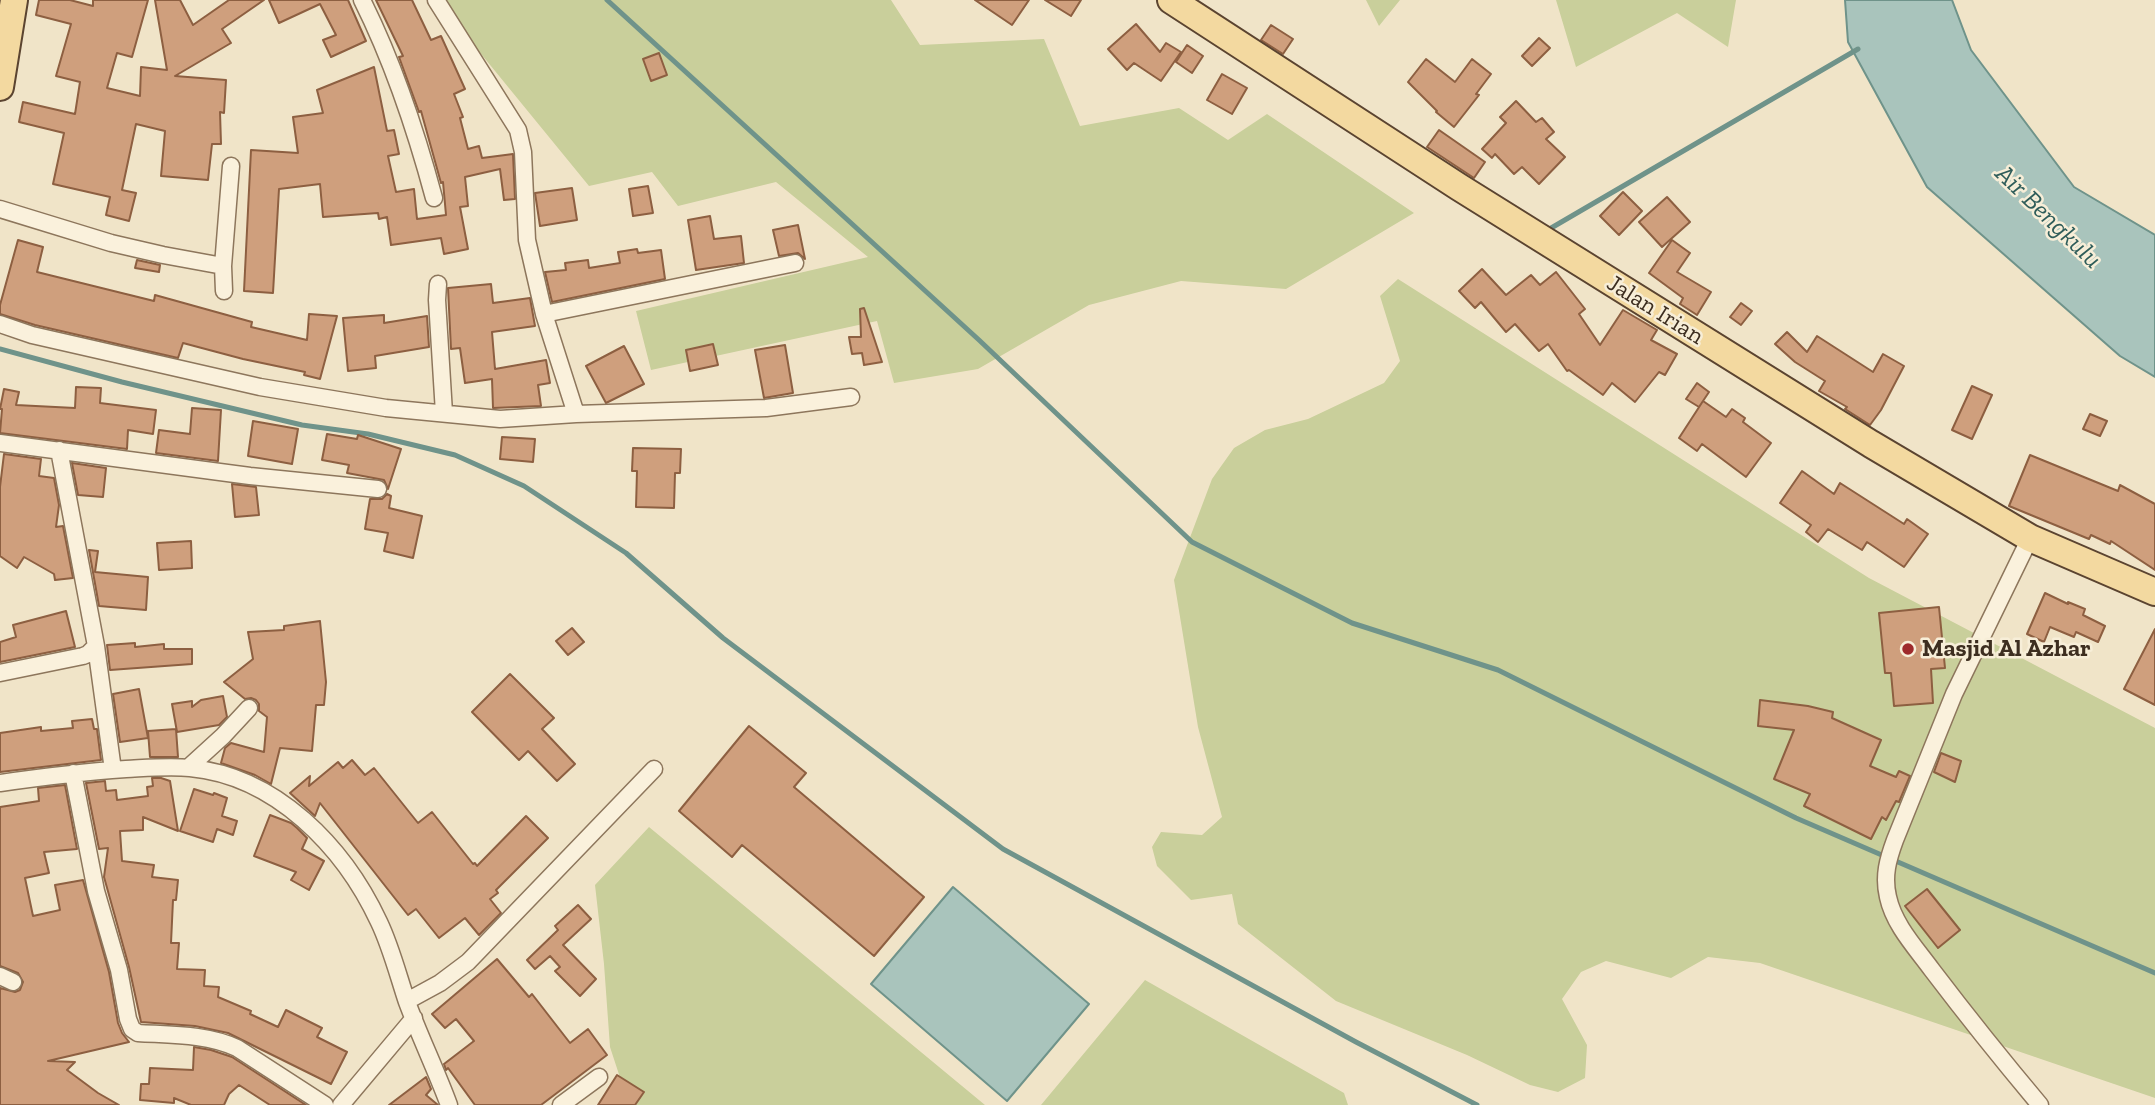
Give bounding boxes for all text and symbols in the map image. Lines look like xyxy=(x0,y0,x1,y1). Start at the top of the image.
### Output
water label: Air Bengkulu xyxy=(1988,159,2108,275)
street label: Jalan Irian xyxy=(1601,269,1709,351)
place label: Masjid Al Azhar xyxy=(1922,635,2091,663)
marker: Masjid Al Azhar xyxy=(1900,641,1916,657)

